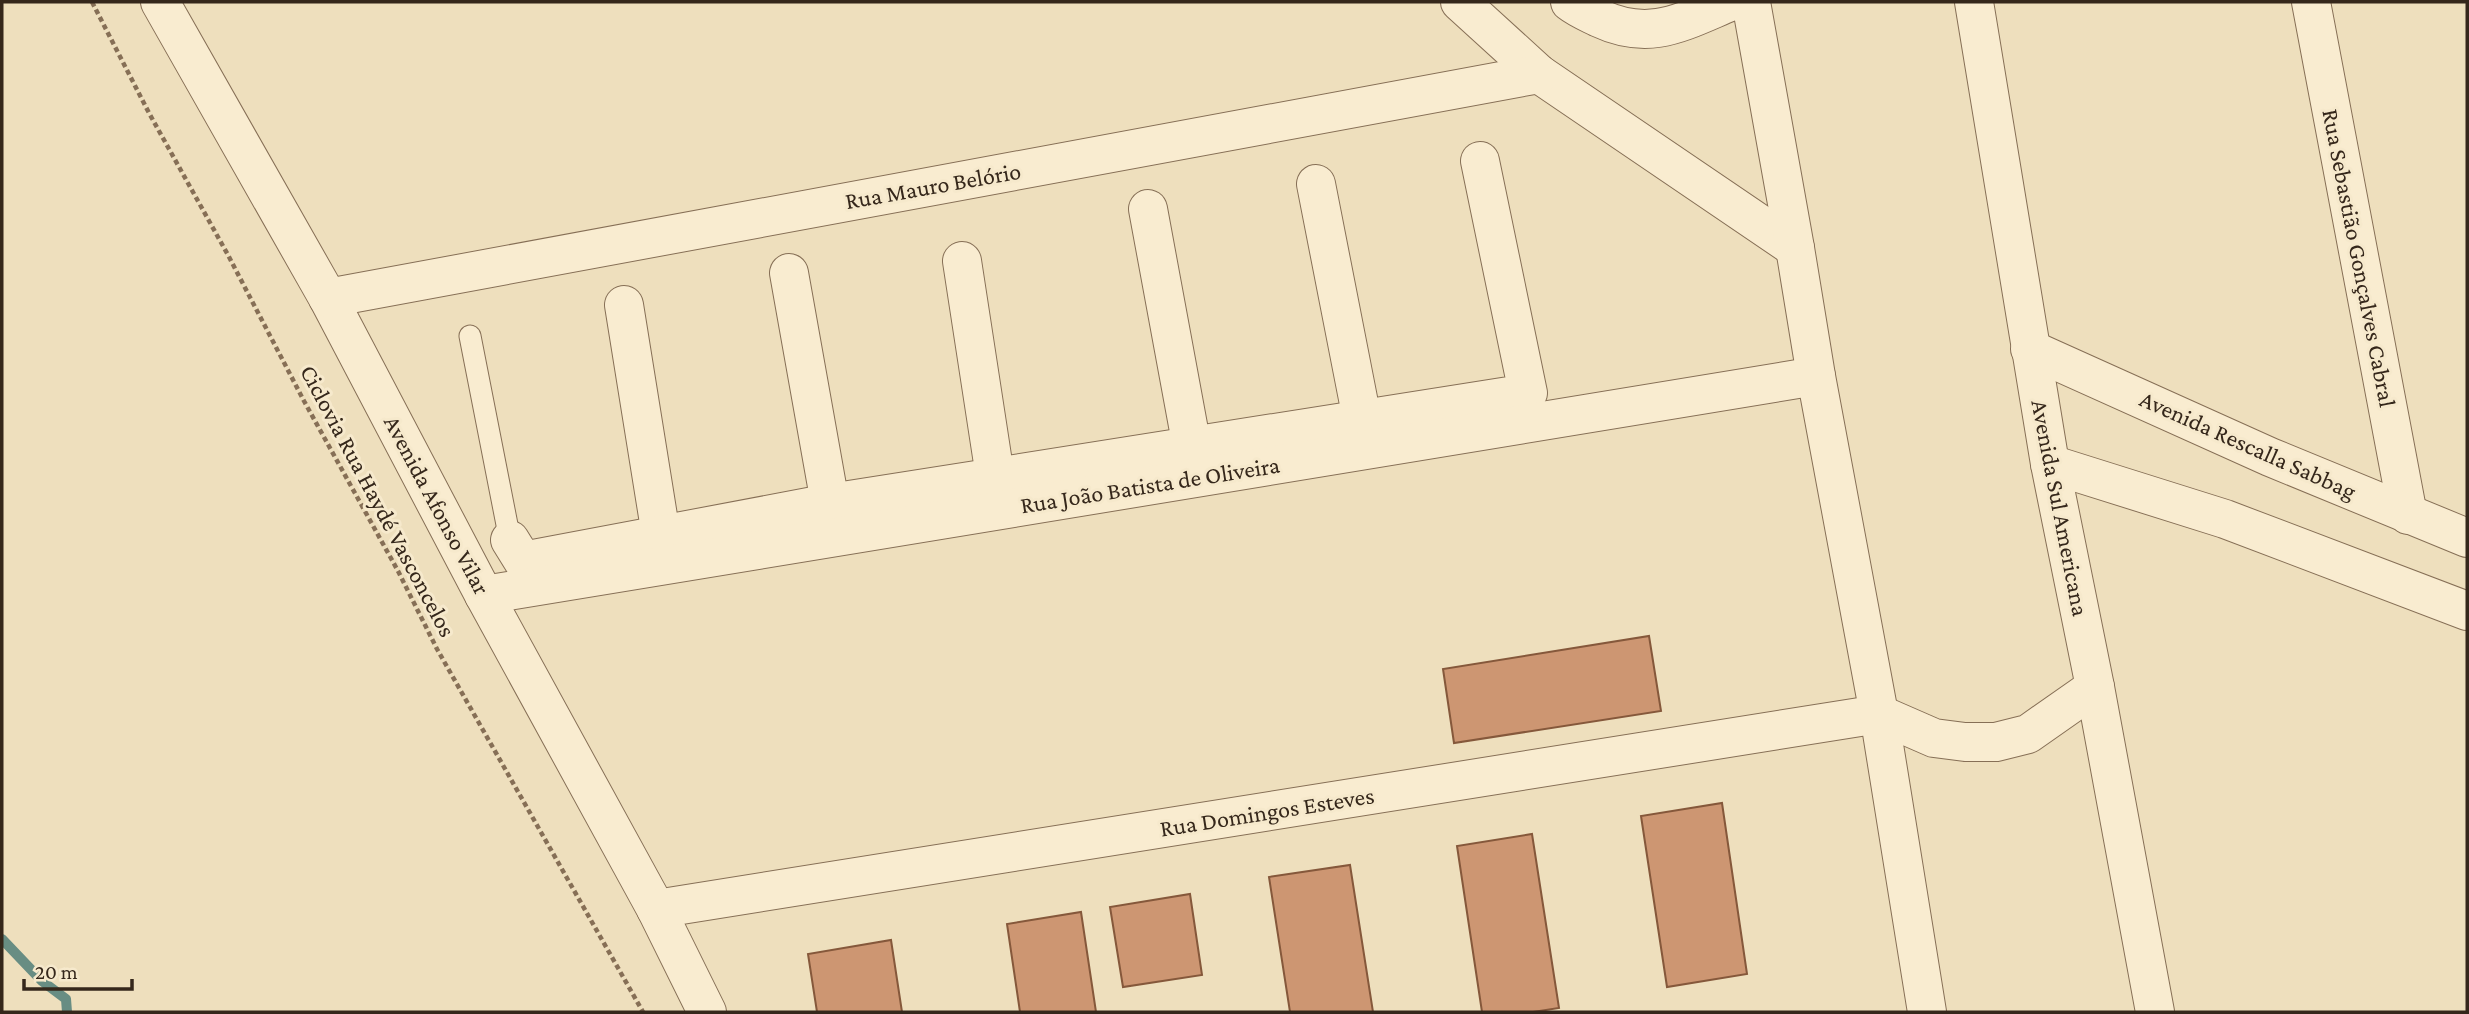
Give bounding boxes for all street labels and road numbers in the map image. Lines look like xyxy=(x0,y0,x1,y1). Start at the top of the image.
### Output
street label: Rua Sebastião Gonçalves Cabral xyxy=(2317,106,2402,409)
street label: Rua Mauro Belório xyxy=(843,157,1023,214)
street label: Ciclovia Rua Haydé Vasconcelos xyxy=(295,360,462,641)
street label: Avenida Rescalla Sabbag xyxy=(2136,385,2361,505)
street label: Avenida Sul Americana xyxy=(2026,397,2095,618)
street label: Avenida Afonso Vilar xyxy=(379,411,496,599)
street label: Rua João Batista de Oliveira xyxy=(1018,451,1282,518)
street label: Rua Domingos Esteves xyxy=(1158,781,1376,842)

